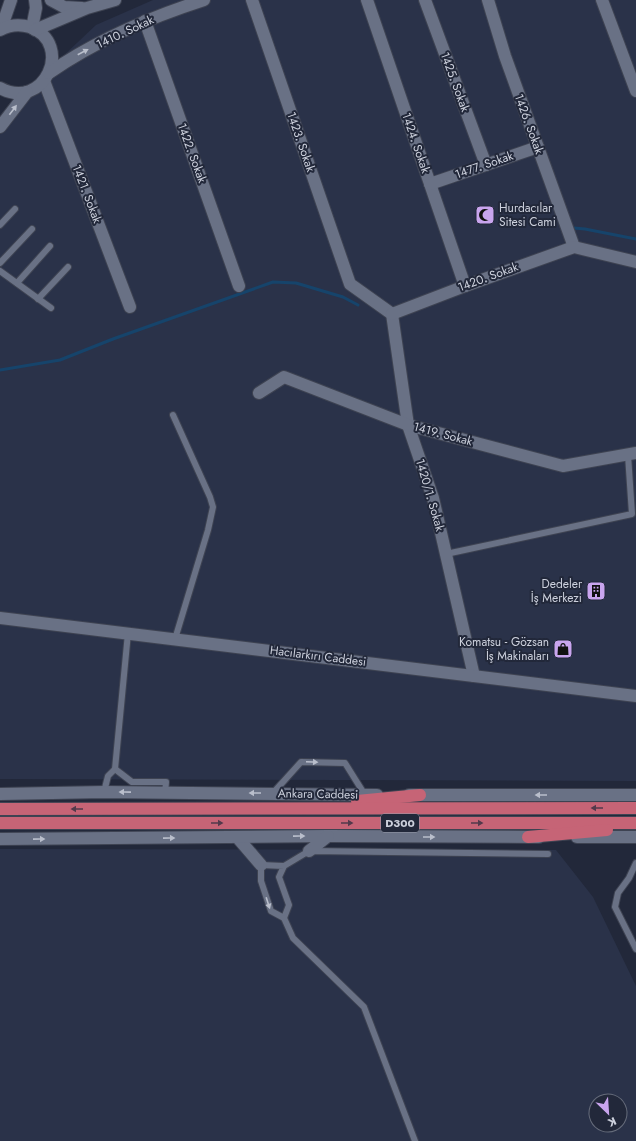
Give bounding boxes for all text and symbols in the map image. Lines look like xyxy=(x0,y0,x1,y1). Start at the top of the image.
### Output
street label: 1410. Sokak xyxy=(93,11,157,53)
one-way arrow xyxy=(77,49,88,56)
street label: 1425. Sokak xyxy=(436,49,474,115)
street label: 1426. Sokak xyxy=(510,91,548,157)
one-way arrow xyxy=(9,104,18,115)
street label: 1423. Sokak xyxy=(282,110,320,175)
street label: 1424. Sokak xyxy=(397,110,435,176)
street label: 1422. Sokak xyxy=(173,120,211,186)
street label: 1477. Sokak xyxy=(452,146,516,183)
street label: 1421. Sokak xyxy=(68,162,107,226)
place label: Hurdacılar Sitesi Cami xyxy=(499,199,556,231)
mosque icon: Hurdacılar Sitesi Cami xyxy=(474,204,496,226)
street label: 1420. Sokak xyxy=(455,258,521,296)
street label: 1419. Sokak xyxy=(411,417,475,451)
street label: 1420/1. Sokak xyxy=(411,457,449,534)
place label: Dedeler İş Merkezi xyxy=(531,575,583,607)
building icon: Dedeler İş Merkezi xyxy=(585,580,607,602)
place label: Komatsu - Gözsan İş Makinaları xyxy=(459,633,549,665)
shop icon: Komatsu - Gözsan İş Makinaları xyxy=(552,638,574,660)
street label: Hacılarkırı Caddesi xyxy=(269,641,367,671)
one-way arrow xyxy=(306,759,319,765)
street label: Ankara Caddesi xyxy=(278,784,358,804)
one-way arrow xyxy=(119,789,131,796)
one-way arrow xyxy=(248,790,261,796)
one-way arrow xyxy=(534,792,547,798)
one-way arrow xyxy=(590,805,603,811)
one-way arrow xyxy=(70,806,83,812)
road number: D300 xyxy=(381,814,419,832)
one-way arrow xyxy=(211,820,224,826)
one-way arrow xyxy=(341,820,354,826)
one-way arrow xyxy=(471,820,484,826)
one-way arrow xyxy=(293,833,306,839)
one-way arrow xyxy=(163,834,175,841)
one-way arrow xyxy=(423,834,436,840)
one-way arrow xyxy=(33,836,46,842)
one-way arrow xyxy=(265,897,271,909)
north arrow xyxy=(588,1093,628,1133)
text: K xyxy=(605,1113,619,1131)

